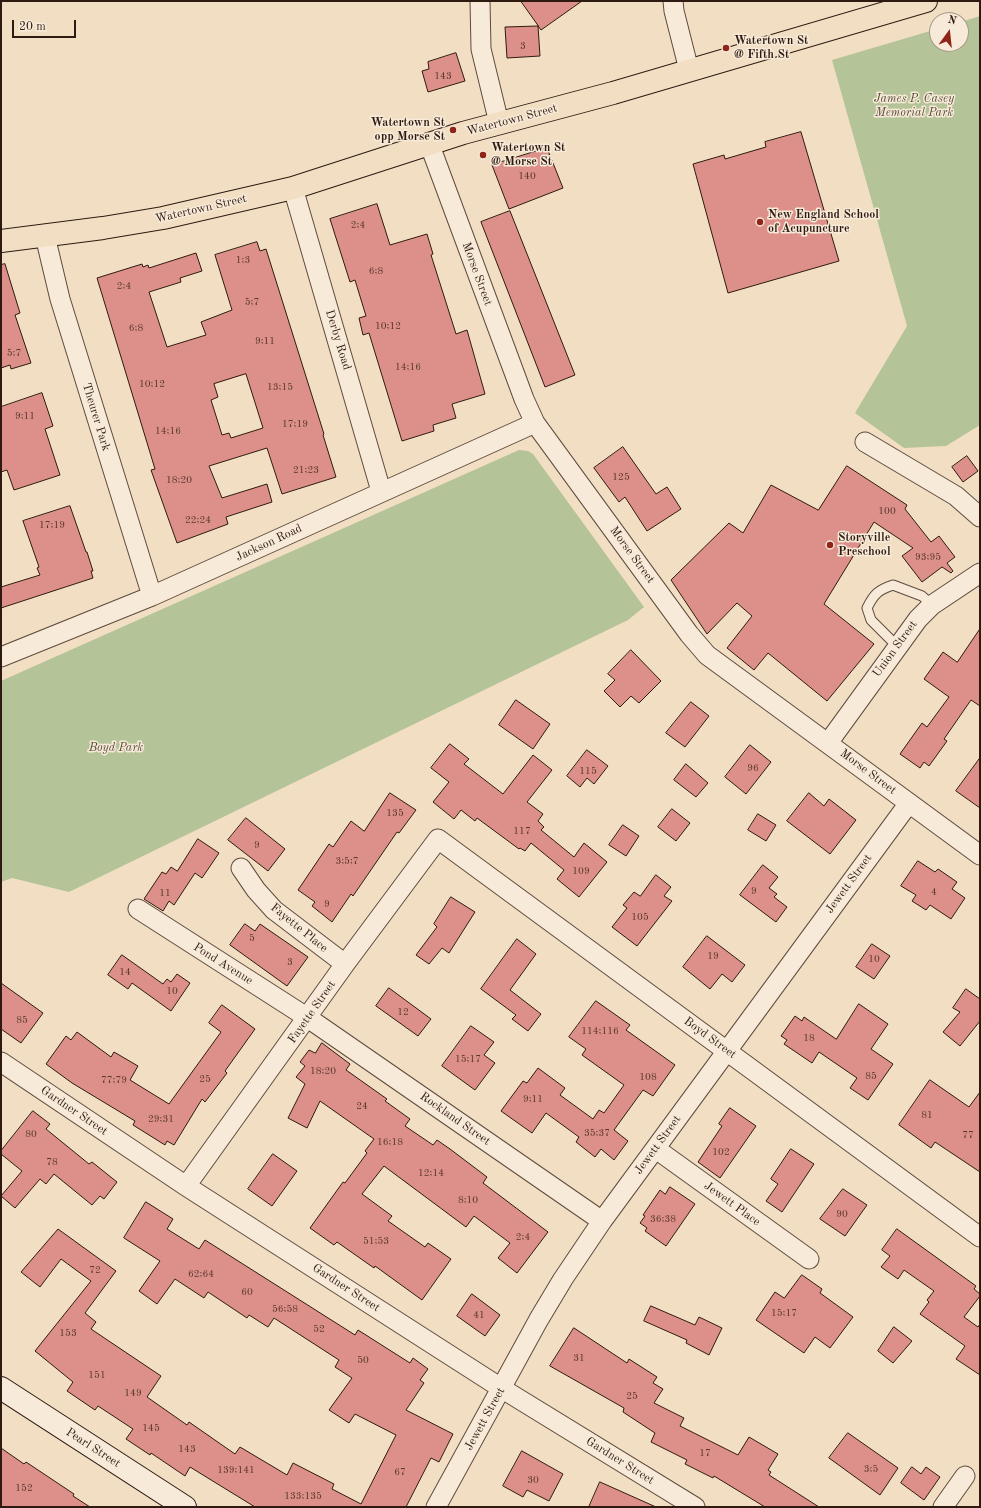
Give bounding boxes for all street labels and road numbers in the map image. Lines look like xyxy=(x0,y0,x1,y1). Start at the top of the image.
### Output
street label: Watertown Street xyxy=(465,101,559,139)
street label: Watertown Street xyxy=(154,191,248,227)
street label: Morse Street xyxy=(459,240,495,308)
street label: Derby Road xyxy=(322,308,354,372)
street label: Theurer Park xyxy=(79,381,113,453)
street label: Jackson Road xyxy=(234,521,304,565)
street label: Morse Street xyxy=(607,524,657,586)
street label: Union Street xyxy=(870,618,920,680)
street label: Morse Street xyxy=(837,746,899,798)
street label: Jewett Street xyxy=(823,852,875,916)
street label: Fayette Place xyxy=(267,900,331,956)
street label: Pond Avenue xyxy=(190,940,256,988)
street label: Fayette Street xyxy=(285,978,339,1046)
street label: Boyd Street xyxy=(681,1014,739,1062)
street label: Gardner Street xyxy=(38,1083,110,1139)
street label: Rockland Street xyxy=(417,1089,493,1149)
street label: Jewett Street xyxy=(632,1113,684,1177)
street label: Jewett Place xyxy=(701,1179,763,1229)
street label: Gardner Street xyxy=(309,1261,383,1315)
street label: Jewett Street xyxy=(462,1385,508,1453)
street label: Pearl Street xyxy=(63,1425,123,1471)
street label: Gardner Street xyxy=(583,1434,657,1488)

